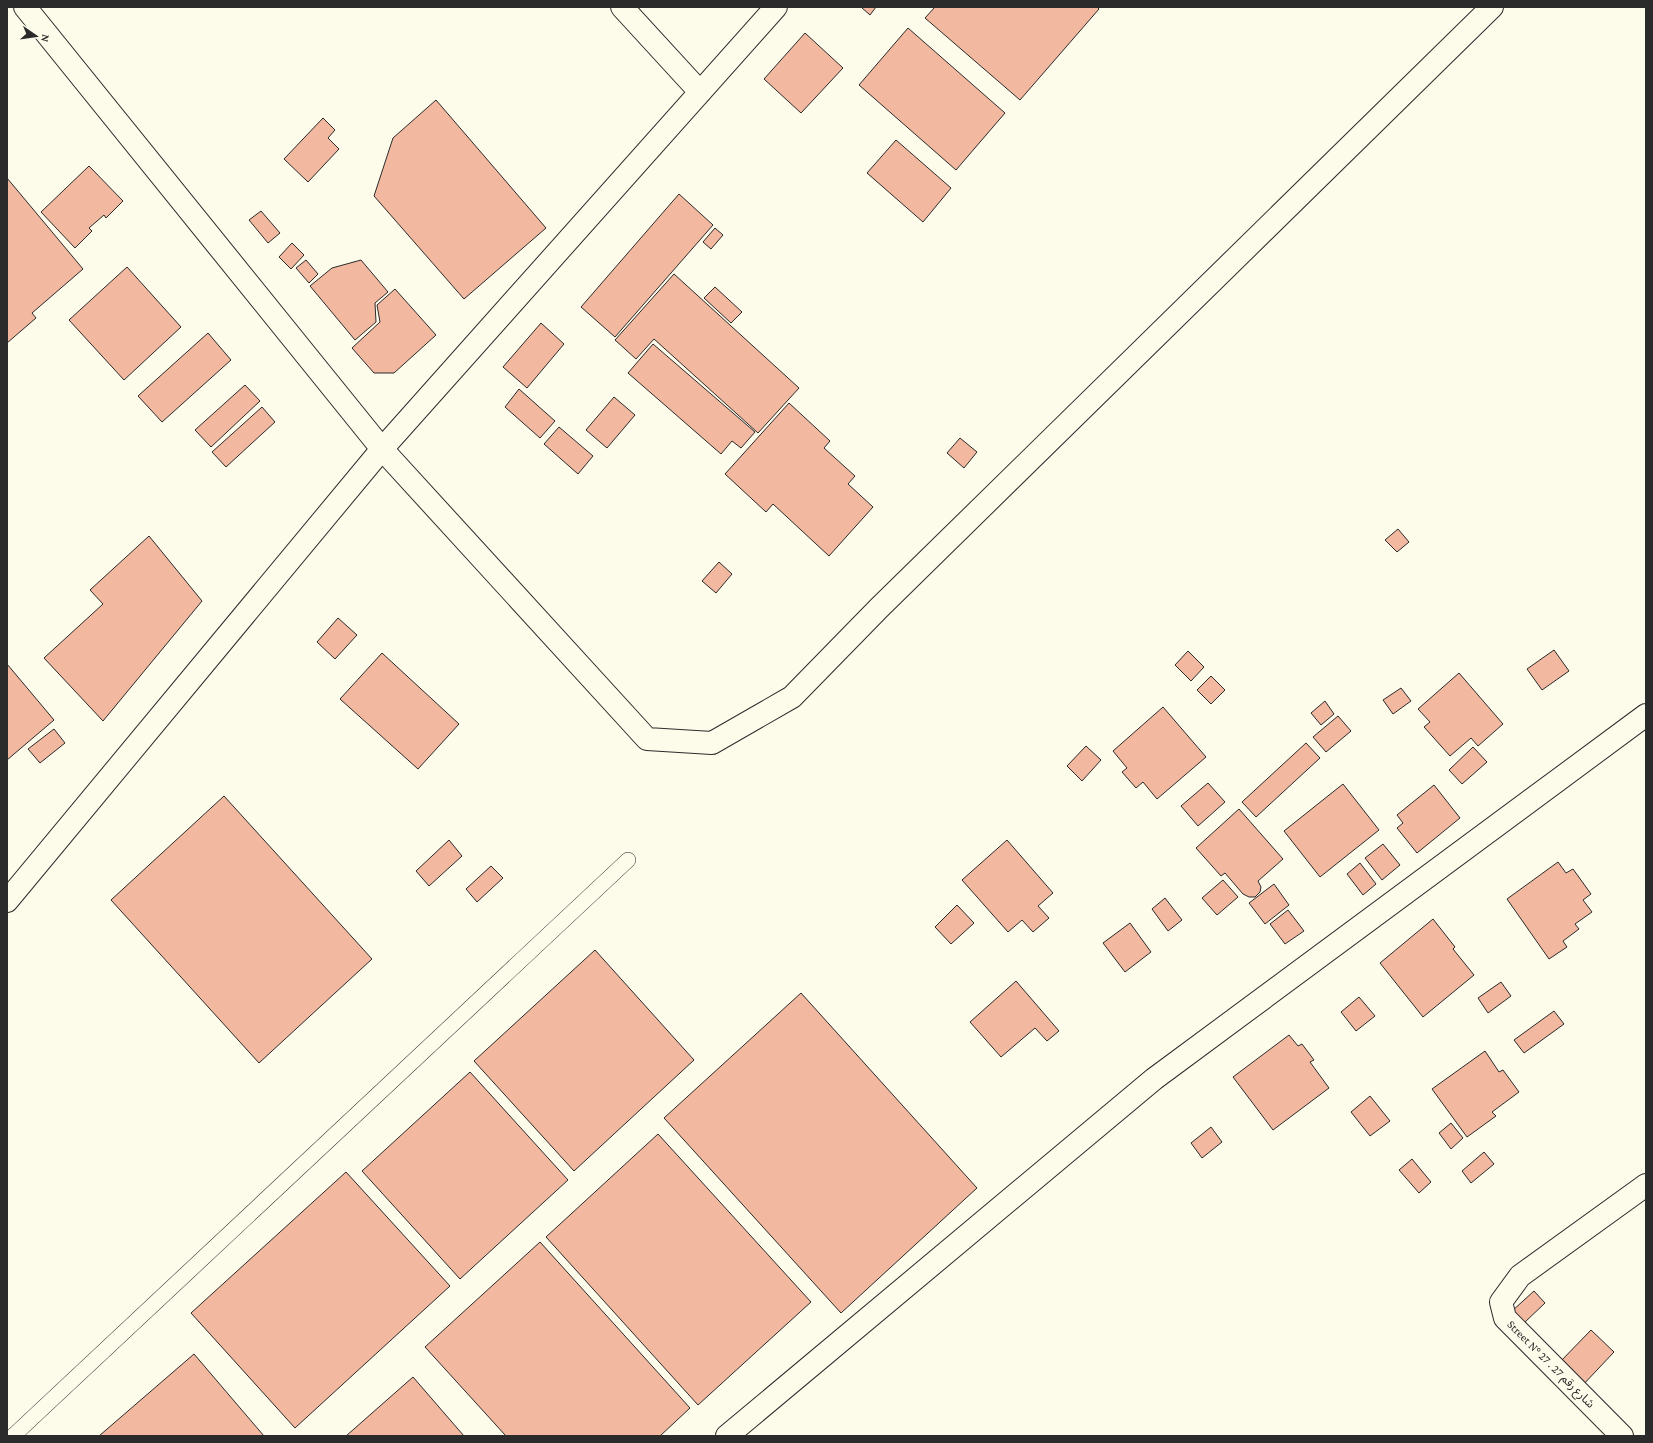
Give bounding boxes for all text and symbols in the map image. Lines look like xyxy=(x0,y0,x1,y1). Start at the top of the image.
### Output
north arrow xyxy=(16,16,56,56)
text: N xyxy=(39,33,52,44)
street label: Street N° 27 . شارع رقم 27 xyxy=(1503,1317,1598,1412)

